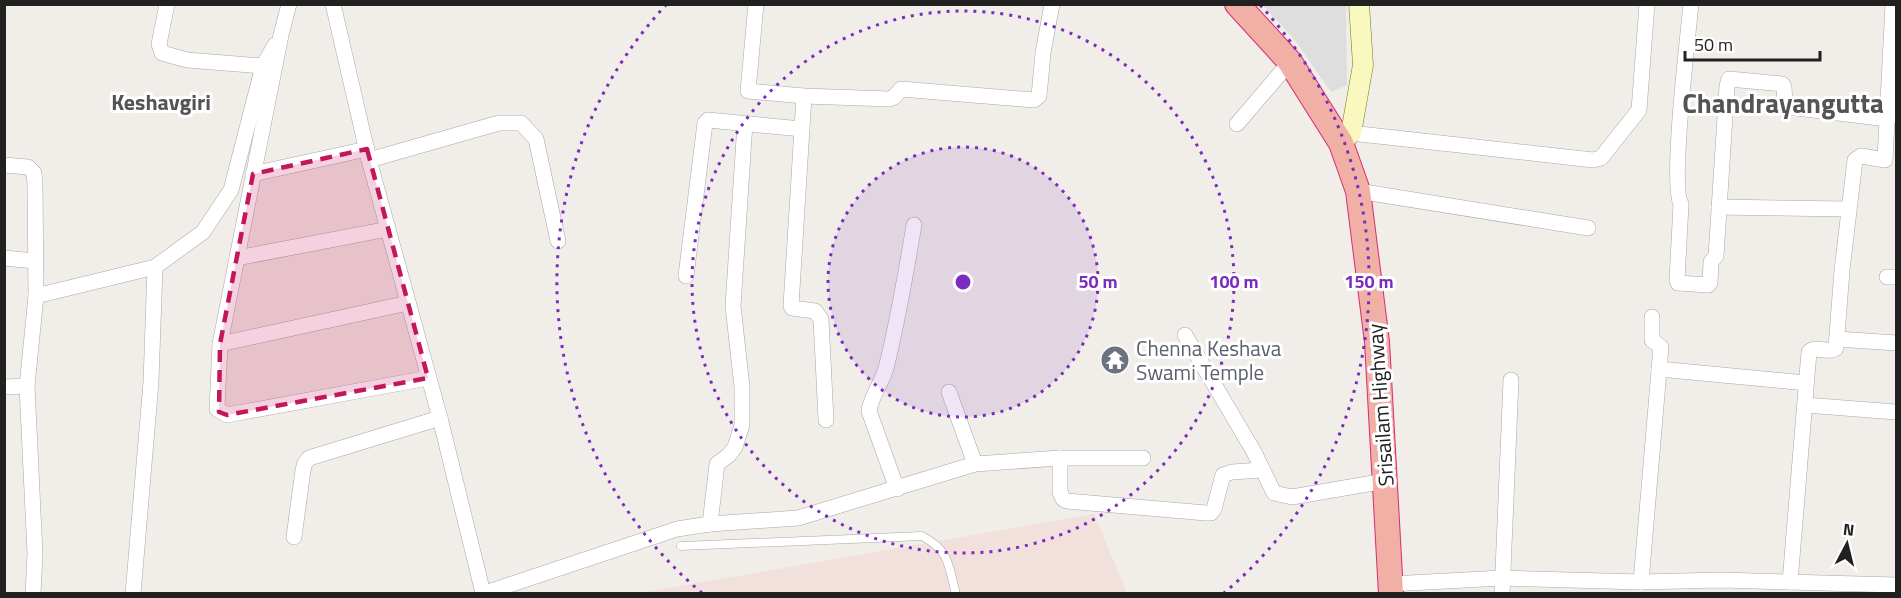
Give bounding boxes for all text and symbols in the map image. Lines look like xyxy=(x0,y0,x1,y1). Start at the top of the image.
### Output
scale bar xyxy=(1685,24,1820,62)
text: 50 m xyxy=(1694,31,1733,58)
district label: Chandrayangutta xyxy=(1682,82,1884,123)
district label: Keshavgiri xyxy=(111,85,211,119)
text: 50 m xyxy=(1078,268,1118,295)
text: 100 m xyxy=(1209,268,1259,295)
text: 150 m xyxy=(1344,268,1394,295)
centre of rings xyxy=(953,272,973,292)
street label: Srisailam Highway xyxy=(1358,323,1402,487)
place label: Chenna Keshava Swami Temple xyxy=(1136,332,1282,388)
temple icon: Chenna Keshava Swami Temple xyxy=(1099,344,1131,376)
north arrow xyxy=(1817,514,1877,574)
text: N xyxy=(1842,517,1856,542)

